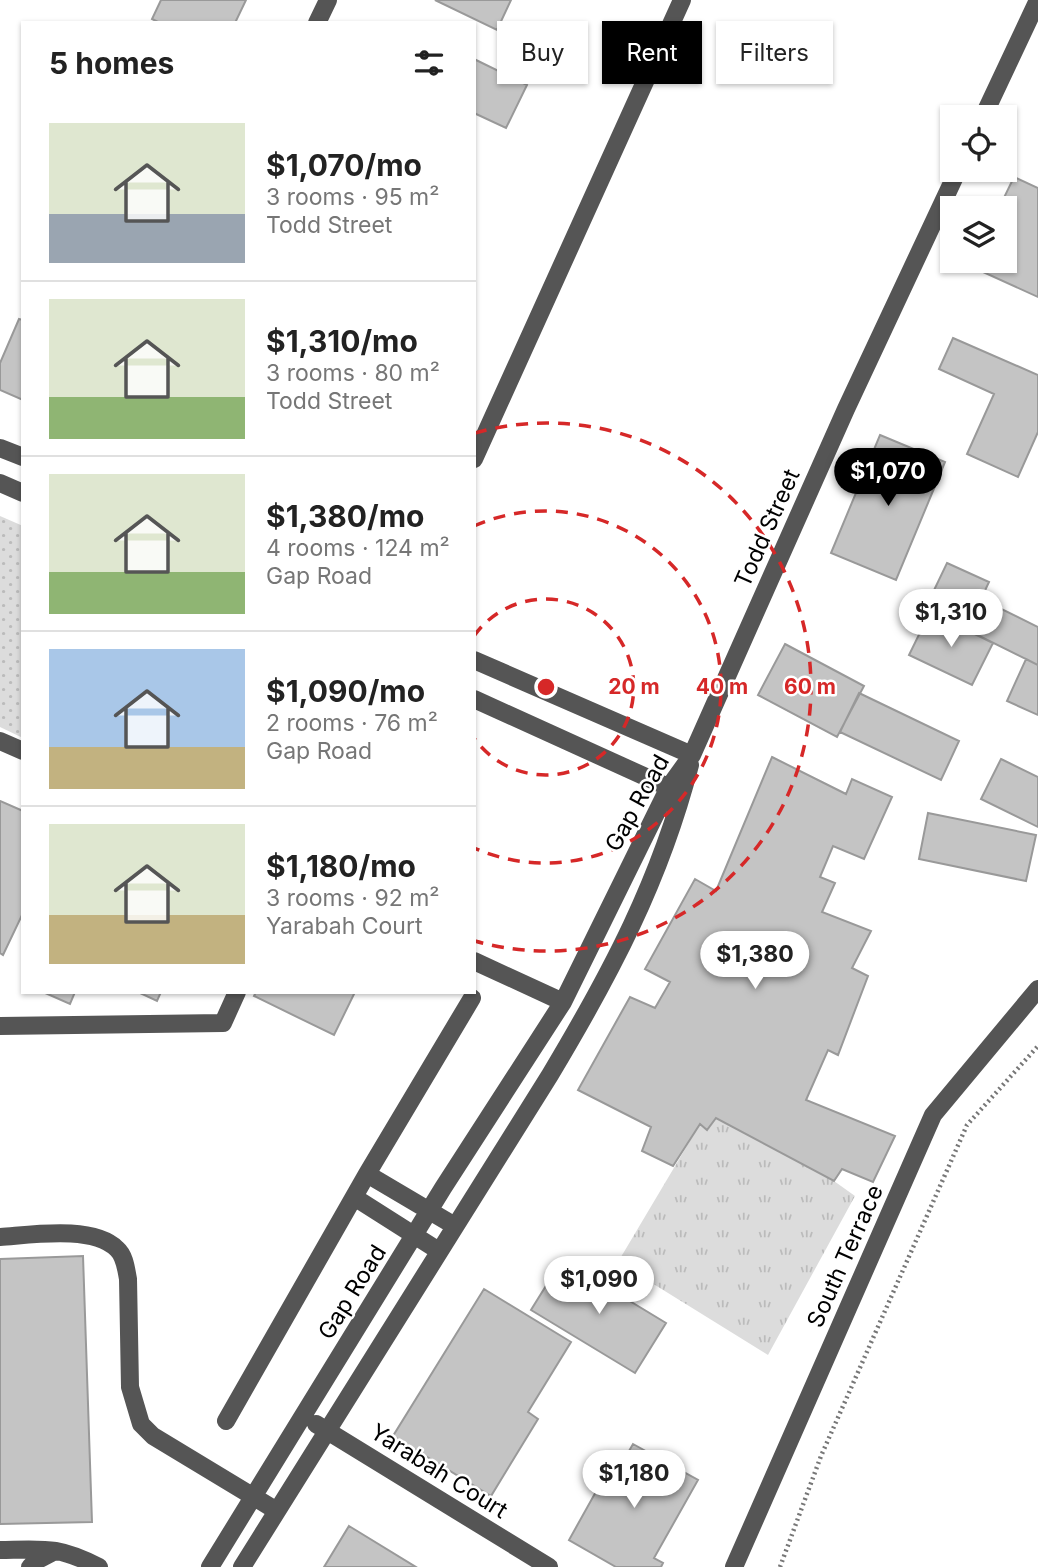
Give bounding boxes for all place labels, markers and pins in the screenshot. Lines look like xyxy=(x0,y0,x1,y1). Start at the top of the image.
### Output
pin: $1,070 xyxy=(831,448,945,508)
pin: $1,310 xyxy=(894,590,1008,649)
centre of rings xyxy=(534,675,558,699)
pin: $1,380 xyxy=(698,932,812,991)
pin: $1,090 xyxy=(542,1256,656,1316)
pin: $1,180 xyxy=(577,1450,691,1510)

